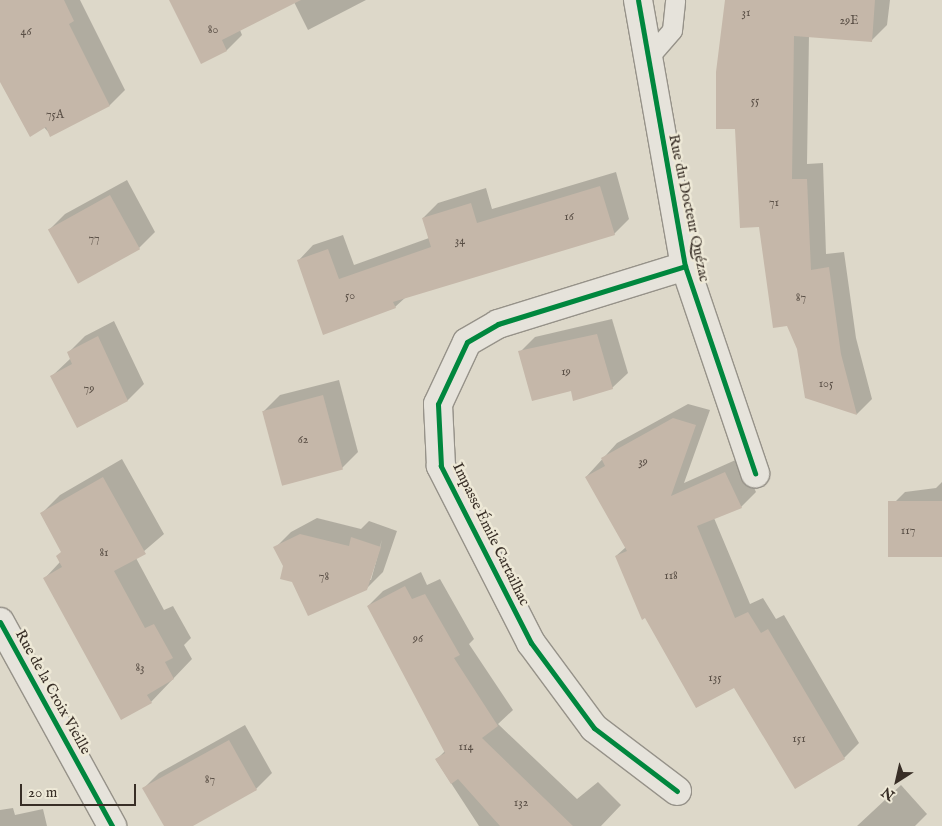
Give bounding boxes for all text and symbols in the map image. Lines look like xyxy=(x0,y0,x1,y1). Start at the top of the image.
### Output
house number: 31 xyxy=(742,6,750,20)
house number: 29E xyxy=(839,14,859,28)
house number: 80 xyxy=(208,23,218,37)
house number: 46 xyxy=(21,25,31,39)
house number: 55 xyxy=(751,94,759,108)
house number: 75A xyxy=(46,108,64,122)
street label: Rue du Docteur Quézac xyxy=(665,133,713,283)
house number: 71 xyxy=(769,196,779,210)
house number: 16 xyxy=(564,210,574,224)
house number: 77 xyxy=(88,232,100,246)
house number: 34 xyxy=(455,234,465,248)
house number: 50 xyxy=(345,289,355,303)
house number: 87 xyxy=(796,291,806,305)
house number: 19 xyxy=(561,365,571,379)
house number: 105 xyxy=(819,377,833,391)
house number: 79 xyxy=(84,382,94,396)
house number: 62 xyxy=(298,433,308,447)
house number: 39 xyxy=(638,455,648,469)
street label: Impasse Émile Cartailhac xyxy=(449,460,533,608)
house number: 117 xyxy=(901,524,915,538)
house number: 81 xyxy=(99,546,109,560)
house number: 118 xyxy=(664,569,678,583)
house number: 78 xyxy=(319,570,329,584)
street label: Rue de la Croix Vieille xyxy=(11,627,95,757)
house number: 96 xyxy=(413,632,423,646)
house number: 83 xyxy=(135,661,145,675)
house number: 135 xyxy=(708,671,722,685)
house number: 151 xyxy=(792,732,806,746)
house number: 114 xyxy=(459,740,473,754)
north arrow xyxy=(872,756,922,806)
house number: 87 xyxy=(205,773,215,787)
scale bar xyxy=(22,774,139,806)
text: N xyxy=(878,782,899,804)
text: 20 m xyxy=(28,783,57,802)
house number: 132 xyxy=(514,796,528,810)

